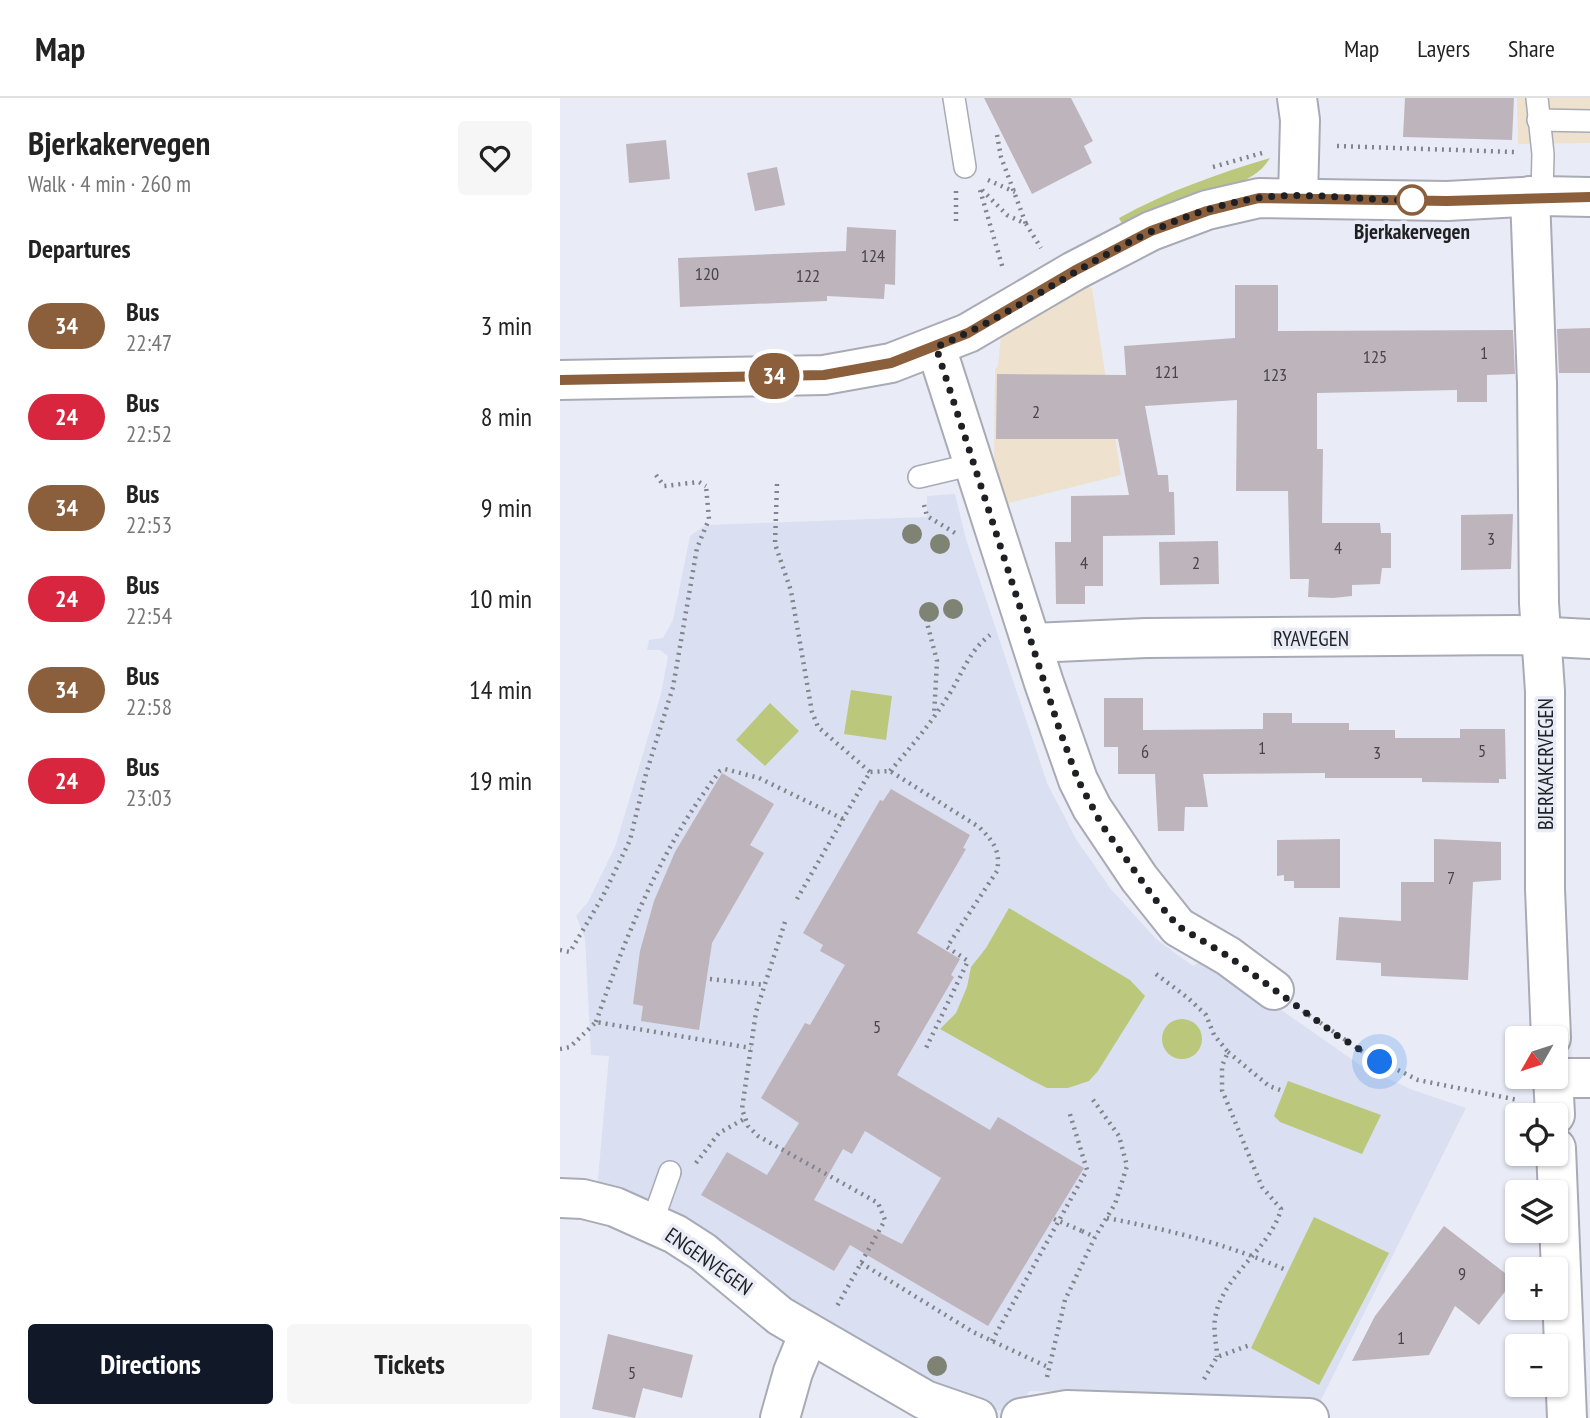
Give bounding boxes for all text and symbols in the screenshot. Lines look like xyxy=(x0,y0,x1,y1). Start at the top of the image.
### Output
text: Map xyxy=(35,27,85,70)
text: Map xyxy=(1344,33,1379,64)
text: Layers xyxy=(1417,33,1470,64)
text: Share xyxy=(1508,33,1555,64)
text: Bjerkakervegen xyxy=(28,121,210,164)
button: heart xyxy=(458,121,532,195)
text: Walk · 4 min · 260 m xyxy=(28,169,191,198)
marker: Bjerkakervegen xyxy=(1397,185,1427,215)
place label: Bjerkakervegen xyxy=(1354,218,1470,245)
text: Departures xyxy=(28,232,131,265)
house number: 124 xyxy=(861,244,885,267)
house number: 120 xyxy=(695,262,719,285)
house number: 122 xyxy=(796,264,820,287)
text: Bus xyxy=(126,295,159,328)
text: 3 min xyxy=(481,309,532,342)
text: 34 xyxy=(55,310,78,341)
text: 22:47 xyxy=(126,328,172,357)
house number: 1 xyxy=(1480,341,1488,364)
house number: 125 xyxy=(1363,345,1387,368)
line badge: 34 xyxy=(742,353,806,399)
text: 34 xyxy=(763,360,785,391)
house number: 121 xyxy=(1155,360,1179,383)
house number: 123 xyxy=(1263,363,1287,386)
text: Bus xyxy=(126,386,159,419)
text: 8 min xyxy=(481,400,532,433)
house number: 2 xyxy=(1032,400,1040,423)
text: 24 xyxy=(55,401,78,432)
text: 22:52 xyxy=(126,419,172,448)
text: Bus xyxy=(126,477,159,510)
text: 9 min xyxy=(481,491,532,524)
text: 34 xyxy=(55,492,78,523)
text: 22:53 xyxy=(126,510,172,539)
house number: 3 xyxy=(1487,527,1495,550)
house number: 4 xyxy=(1334,536,1342,559)
house number: 4 xyxy=(1080,551,1088,574)
house number: 2 xyxy=(1192,551,1200,574)
text: Bus xyxy=(126,568,159,601)
text: 10 min xyxy=(469,582,532,615)
text: 24 xyxy=(55,583,78,614)
text: 22:54 xyxy=(126,601,172,630)
street label: RYAVEGEN xyxy=(1273,625,1349,652)
text: Bus xyxy=(126,659,159,692)
text: 14 min xyxy=(469,673,532,706)
text: 34 xyxy=(55,674,78,705)
text: 22:58 xyxy=(126,692,172,721)
street label: BJERKAKERVEGEN xyxy=(1532,698,1559,830)
house number: 1 xyxy=(1258,736,1266,759)
house number: 5 xyxy=(1478,739,1486,762)
house number: 6 xyxy=(1141,740,1149,763)
house number: 3 xyxy=(1373,741,1381,764)
text: Bus xyxy=(126,750,159,783)
text: 19 min xyxy=(469,764,532,797)
text: 24 xyxy=(55,765,78,796)
text: 23:03 xyxy=(126,783,172,812)
house number: 7 xyxy=(1447,866,1455,889)
house number: 5 xyxy=(873,1015,881,1038)
north arrow xyxy=(1505,1026,1568,1088)
map controls xyxy=(1505,1026,1568,1397)
your location xyxy=(1362,1044,1397,1079)
button: locate xyxy=(1505,1103,1568,1166)
button: layers xyxy=(1505,1180,1568,1243)
street label: ENGENVEGEN xyxy=(660,1221,758,1301)
button: + xyxy=(1505,1257,1568,1320)
house number: 9 xyxy=(1458,1262,1466,1285)
button: Directions xyxy=(28,1324,273,1404)
button: Tickets xyxy=(287,1324,532,1404)
house number: 1 xyxy=(1397,1326,1405,1349)
button: − xyxy=(1505,1334,1568,1397)
house number: 5 xyxy=(628,1361,636,1384)

